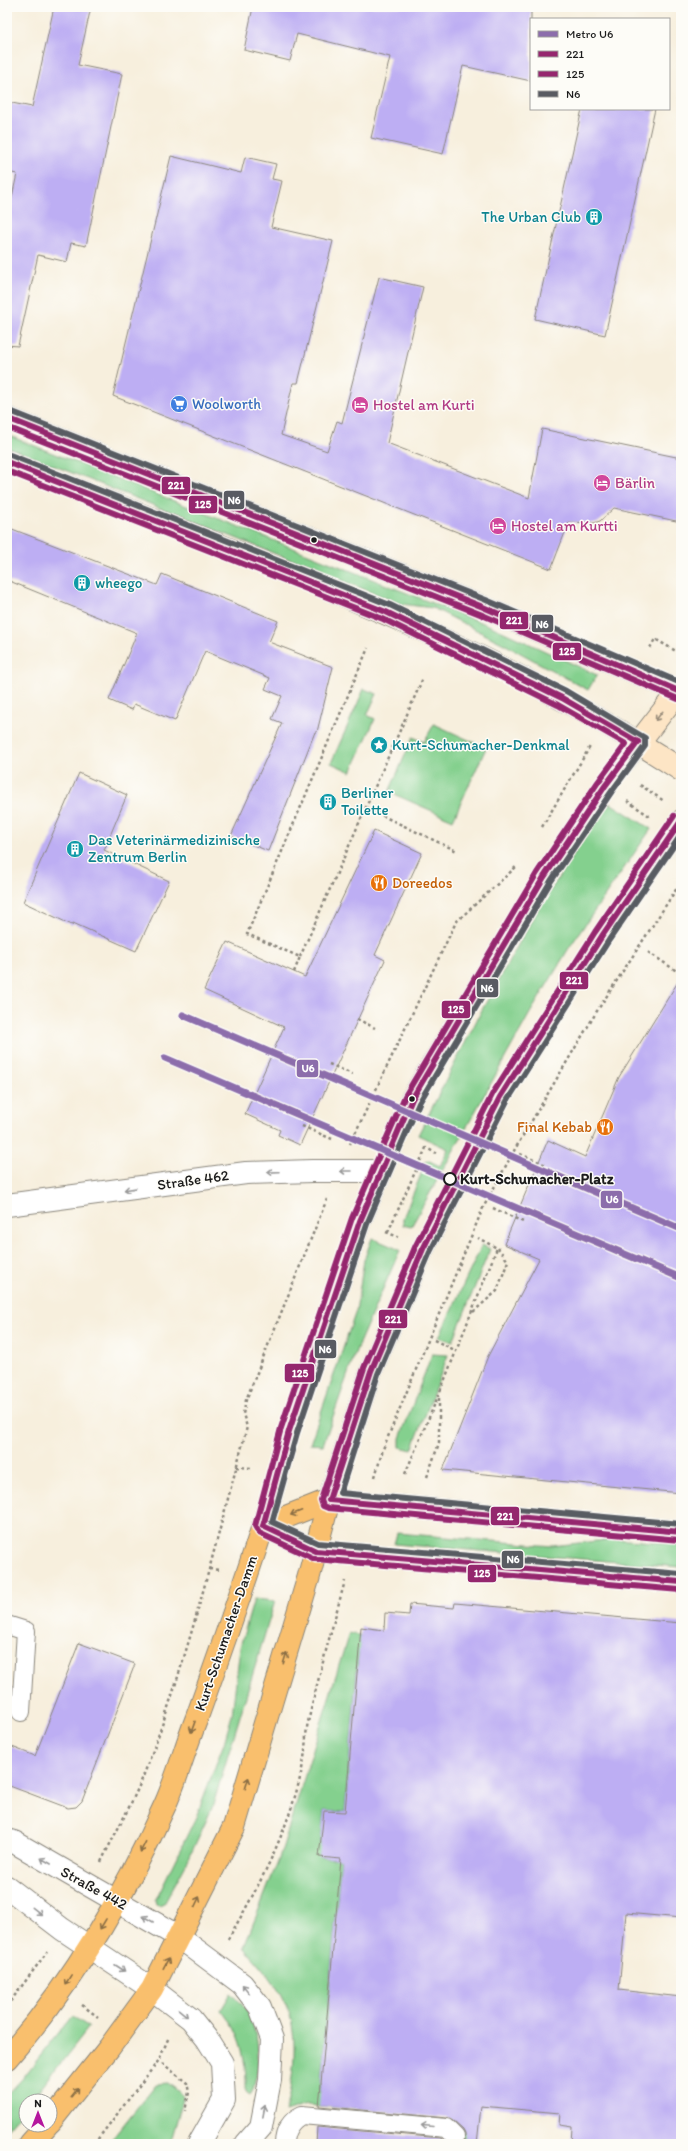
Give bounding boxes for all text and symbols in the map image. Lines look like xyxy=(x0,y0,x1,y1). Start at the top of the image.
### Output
legend xyxy=(530,18,670,110)
text: Metro U6 xyxy=(566,27,613,41)
text: 221 xyxy=(566,47,585,61)
text: 125 xyxy=(566,67,584,81)
text: N6 xyxy=(566,87,580,101)
building icon: The Urban Club xyxy=(584,207,604,227)
place label: The Urban Club xyxy=(481,208,581,226)
supermarket icon: Woolworth xyxy=(169,394,189,414)
place label: Woolworth xyxy=(192,395,261,413)
hotel icon: Hostel am Kurti xyxy=(350,395,370,415)
place label: Hostel am Kurti xyxy=(373,396,475,414)
hotel icon: Bärlin xyxy=(592,473,612,493)
place label: Bärlin xyxy=(615,474,656,492)
line badge: 221 xyxy=(161,476,191,495)
text: 221 xyxy=(168,479,185,492)
line badge: N6 xyxy=(223,490,245,510)
text: N6 xyxy=(227,494,241,507)
line badge: 125 xyxy=(188,495,218,514)
text: 125 xyxy=(195,498,212,511)
hotel icon: Hostel am Kurtti xyxy=(488,516,508,536)
place label: Hostel am Kurtti xyxy=(511,517,618,535)
unlabelled marker xyxy=(309,535,319,545)
building icon: wheego xyxy=(72,573,92,593)
place label: wheego xyxy=(95,574,142,592)
line badge: 221 xyxy=(499,611,529,630)
text: 221 xyxy=(506,614,523,627)
line badge: N6 xyxy=(531,614,554,633)
text: N6 xyxy=(535,618,549,631)
line badge: 125 xyxy=(552,642,582,661)
text: 125 xyxy=(559,645,576,658)
one-way arrow xyxy=(654,711,663,722)
place icon: Kurt-Schumacher-Denkmal xyxy=(369,735,389,755)
place label: Kurt-Schumacher-Denkmal xyxy=(392,736,570,754)
place label: Berliner Toilette xyxy=(341,784,394,819)
building icon: Berliner Toilette xyxy=(318,792,338,812)
place label: Das Veterinärmedizinische Zentrum Berlin xyxy=(88,831,260,866)
building icon: Das Veterinärmedizinische Zentrum Berlin xyxy=(65,839,85,859)
restaurant icon: Doreedos xyxy=(369,873,389,893)
place label: Doreedos xyxy=(392,874,453,892)
line badge: 221 xyxy=(559,971,589,990)
text: 221 xyxy=(566,974,583,987)
line badge: N6 xyxy=(476,978,499,998)
text: N6 xyxy=(480,982,494,995)
line badge: 125 xyxy=(441,1000,471,1019)
text: 125 xyxy=(448,1003,465,1016)
line badge: U6 xyxy=(296,1059,319,1078)
text: U6 xyxy=(301,1062,315,1075)
unlabelled marker xyxy=(407,1094,417,1104)
restaurant icon: Final Kebab xyxy=(595,1117,615,1137)
place label: Final Kebab xyxy=(517,1118,592,1136)
street label: Straße 462 xyxy=(156,1166,230,1194)
one-way arrow xyxy=(340,1167,353,1175)
one-way arrow xyxy=(267,1168,280,1176)
place label: Kurt-Schumacher-Platz xyxy=(460,1170,614,1188)
marker: Kurt-Schumacher-Platz xyxy=(443,1172,457,1186)
one-way arrow xyxy=(124,1185,137,1193)
line badge: U6 xyxy=(600,1190,623,1209)
text: U6 xyxy=(605,1193,619,1206)
line badge: 221 xyxy=(378,1309,408,1329)
text: 221 xyxy=(385,1313,402,1326)
line badge: N6 xyxy=(314,1339,337,1359)
text: N6 xyxy=(318,1343,332,1356)
line badge: 125 xyxy=(284,1363,315,1383)
text: 125 xyxy=(292,1367,309,1380)
line badge: 221 xyxy=(490,1506,520,1526)
one-way arrow xyxy=(291,1509,303,1517)
text: 221 xyxy=(497,1510,514,1523)
line badge: N6 xyxy=(501,1550,524,1569)
street label: Kurt-Schumacher-Damm xyxy=(191,1552,261,1713)
text: N6 xyxy=(506,1553,520,1566)
line badge: 125 xyxy=(467,1564,497,1583)
text: 125 xyxy=(474,1567,491,1580)
one-way arrow xyxy=(282,1652,289,1665)
one-way arrow xyxy=(189,1721,197,1733)
one-way arrow xyxy=(244,1777,251,1790)
one-way arrow xyxy=(139,1841,147,1853)
one-way arrow xyxy=(40,1856,52,1864)
street label: Straße 442 xyxy=(58,1862,130,1914)
one-way arrow xyxy=(194,1896,201,1908)
one-way arrow xyxy=(32,1907,43,1916)
one-way arrow xyxy=(142,1914,154,1922)
one-way arrow xyxy=(98,1918,106,1930)
one-way arrow xyxy=(163,1957,170,1969)
one-way arrow xyxy=(115,1964,126,1972)
one-way arrow xyxy=(64,1974,72,1985)
one-way arrow xyxy=(241,1984,250,1994)
one-way arrow xyxy=(177,2008,188,2017)
one-way arrow xyxy=(70,2086,79,2097)
north arrow xyxy=(18,2093,58,2133)
text: N xyxy=(34,2097,42,2110)
one-way arrow xyxy=(261,2105,269,2118)
one-way arrow xyxy=(420,2123,433,2130)

